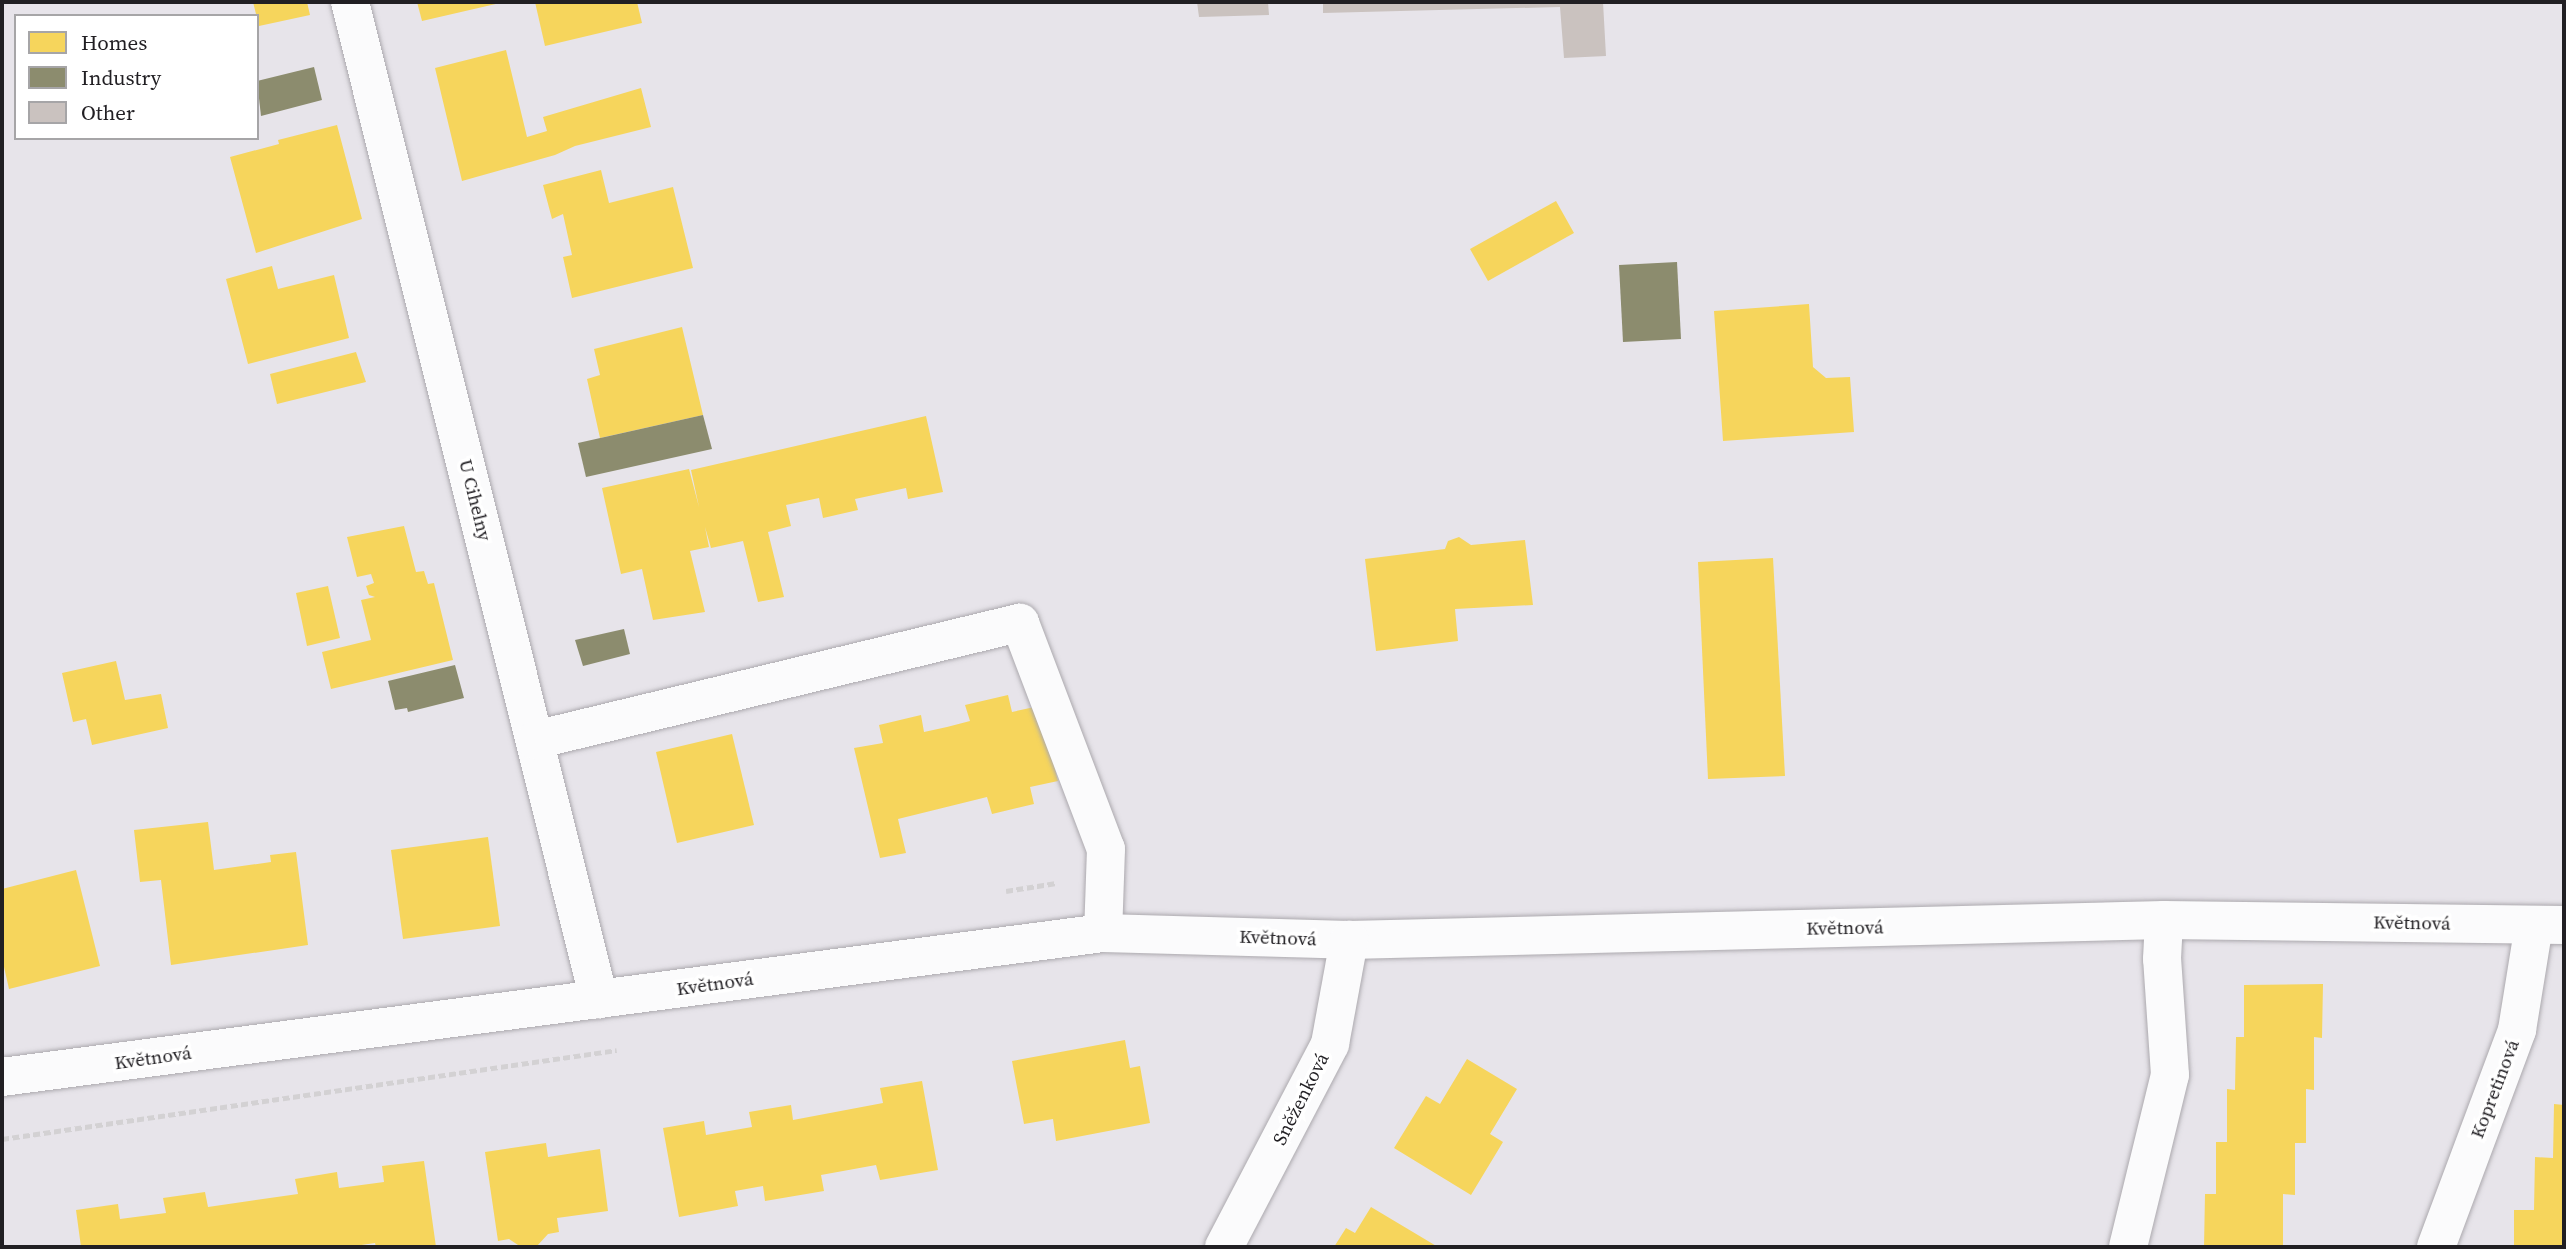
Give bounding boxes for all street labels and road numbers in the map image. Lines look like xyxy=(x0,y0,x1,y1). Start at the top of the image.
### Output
street label: U Cihelny xyxy=(454,457,496,543)
street label: Květnová xyxy=(2373,911,2451,935)
street label: Květnová xyxy=(1806,916,1884,940)
street label: Květnová xyxy=(1239,925,1317,951)
street label: Květnová xyxy=(675,967,755,1001)
street label: Kopretinová xyxy=(2466,1036,2524,1142)
street label: Květnová xyxy=(113,1041,193,1075)
street label: Sněženková xyxy=(1268,1049,1334,1149)

